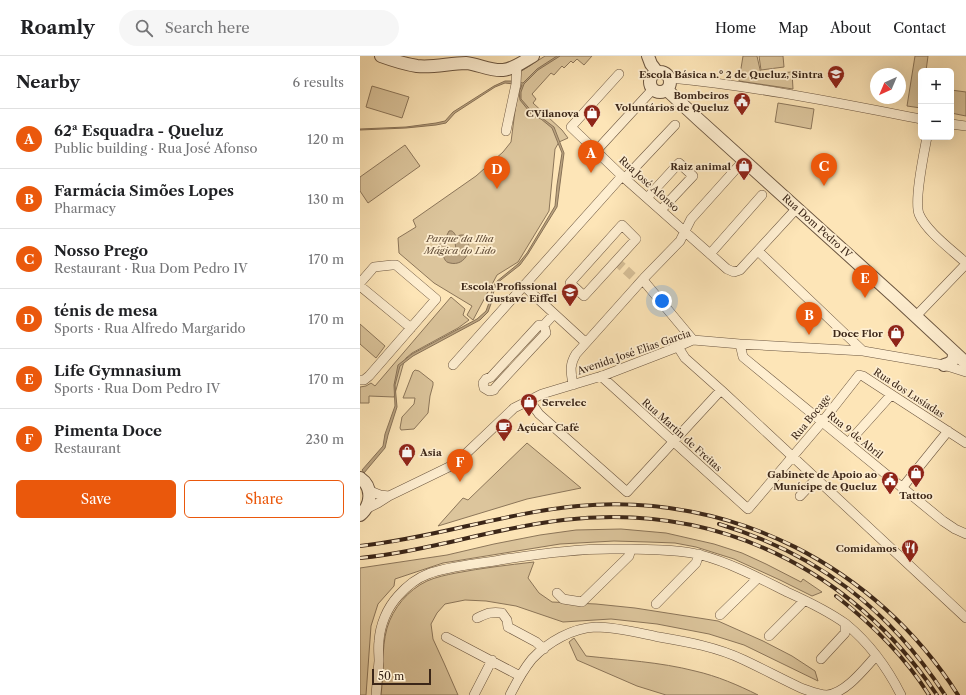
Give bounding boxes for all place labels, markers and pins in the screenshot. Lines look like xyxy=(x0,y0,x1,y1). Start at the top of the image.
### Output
school or university icon: Escola Básica n.º 2 de Queluz, Sintra xyxy=(826,64,846,89)
place label: Escola Básica n.º 2 de Queluz, Sintra xyxy=(639,68,823,81)
place label: Bombeiros Voluntários de Queluz xyxy=(614,89,729,114)
public building icon: Bombeiros Voluntários de Queluz xyxy=(732,91,752,116)
shop icon: CVilanova xyxy=(582,103,602,128)
place label: CVilanova xyxy=(526,107,579,120)
pin: A xyxy=(578,140,604,173)
pin: C xyxy=(811,153,837,186)
pin: D xyxy=(484,156,510,189)
shop icon: Raiz animal xyxy=(734,156,754,181)
place label: Raiz animal xyxy=(670,160,731,173)
pin: E xyxy=(852,265,878,298)
place label: Escola Profissional Gustave Eiffel xyxy=(461,280,557,305)
school or university icon: Escola Profissional Gustave Eiffel xyxy=(560,282,580,307)
pin: B xyxy=(796,302,822,335)
shop icon: Doce Flor xyxy=(886,323,906,348)
place label: Doce Flor xyxy=(832,327,883,340)
shop icon: Servelec xyxy=(519,392,539,417)
place label: Servelec xyxy=(542,396,587,409)
cafe icon: Açúcar Café xyxy=(494,417,514,442)
place label: Açúcar Café xyxy=(516,421,579,434)
shop icon: Asia xyxy=(397,442,417,467)
place label: Asia xyxy=(419,446,442,459)
pin: F xyxy=(447,449,473,482)
shop icon: Tattoo xyxy=(906,463,926,488)
place label: Gabinete de Apoio ao Munícipe de Queluz xyxy=(767,468,877,493)
public building icon: Gabinete de Apoio ao Munícipe de Queluz xyxy=(880,470,900,495)
place label: Tattoo xyxy=(899,489,933,502)
restaurant icon: Comidamos xyxy=(900,538,920,563)
place label: Comidamos xyxy=(836,542,897,555)

